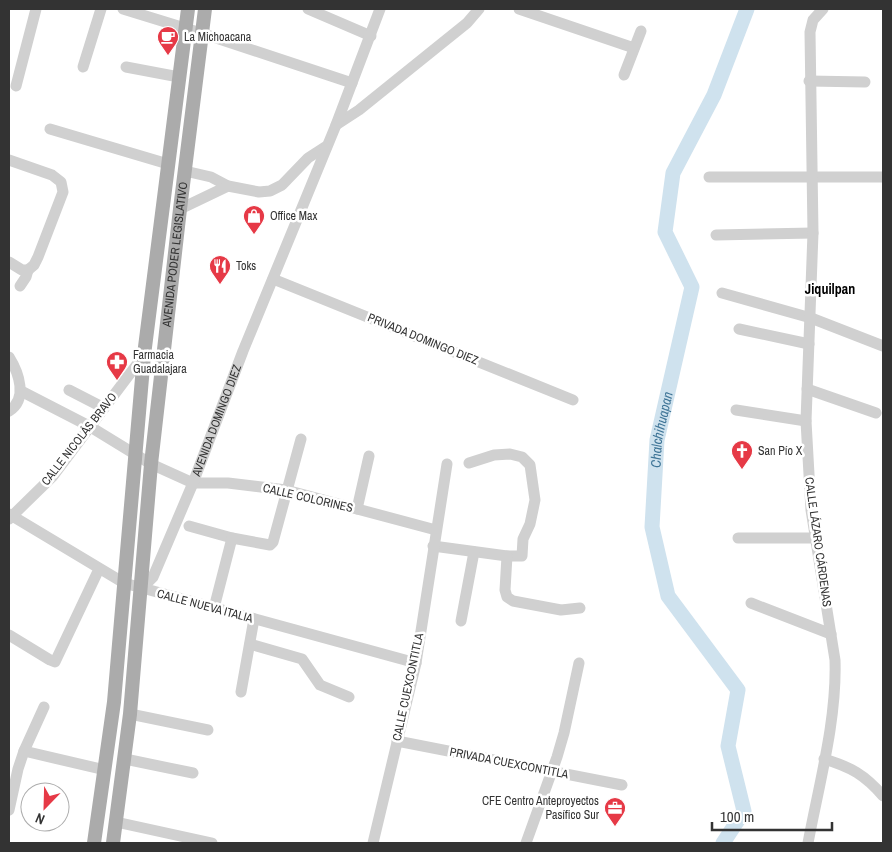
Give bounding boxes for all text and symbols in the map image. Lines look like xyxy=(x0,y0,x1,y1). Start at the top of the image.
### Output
cafe icon: La Michoacana xyxy=(156,25,180,56)
place label: La Michoacana xyxy=(184,29,252,45)
street label: AVENIDA PODER LEGISLATIVO xyxy=(159,181,191,329)
shop icon: Office Max xyxy=(242,204,266,235)
place label: Office Max xyxy=(270,208,317,224)
restaurant icon: Toks xyxy=(208,254,232,285)
place label: Toks xyxy=(236,258,256,274)
district label: Jiquilpan xyxy=(805,280,855,298)
street label: PRIVADA DOMINGO DIEZ xyxy=(365,309,481,369)
place label: Farmacia Guadalajara xyxy=(133,347,187,377)
pharmacy icon: Farmacia Guadalajara xyxy=(105,350,129,381)
street label: AVENIDA DOMINGO DIEZ xyxy=(188,362,245,479)
street label: CALLE NICOLÁS BRAVO xyxy=(38,389,120,489)
water label: Chalchihuapan xyxy=(646,390,677,468)
church icon: San Pío X xyxy=(730,439,754,470)
place label: San Pío X xyxy=(758,443,803,459)
street label: CALLE LÁZARO CÁRDENAS xyxy=(801,476,835,608)
street label: CALLE COLORINES xyxy=(261,480,355,516)
street label: CALLE NUEVA ITALIA xyxy=(155,586,255,627)
street label: CALLE CUEXCONTITLA xyxy=(389,631,427,742)
street label: PRIVADA CUEXCONTITLA xyxy=(448,744,570,782)
north arrow xyxy=(20,782,70,832)
place label: CFE Centro Anteproyectos Pasífico Sur xyxy=(482,793,600,823)
office icon: CFE Centro Anteproyectos Pasífico Sur xyxy=(603,796,627,827)
scale bar xyxy=(712,800,832,832)
text: 100 m xyxy=(720,806,754,827)
text: N xyxy=(33,809,47,829)

